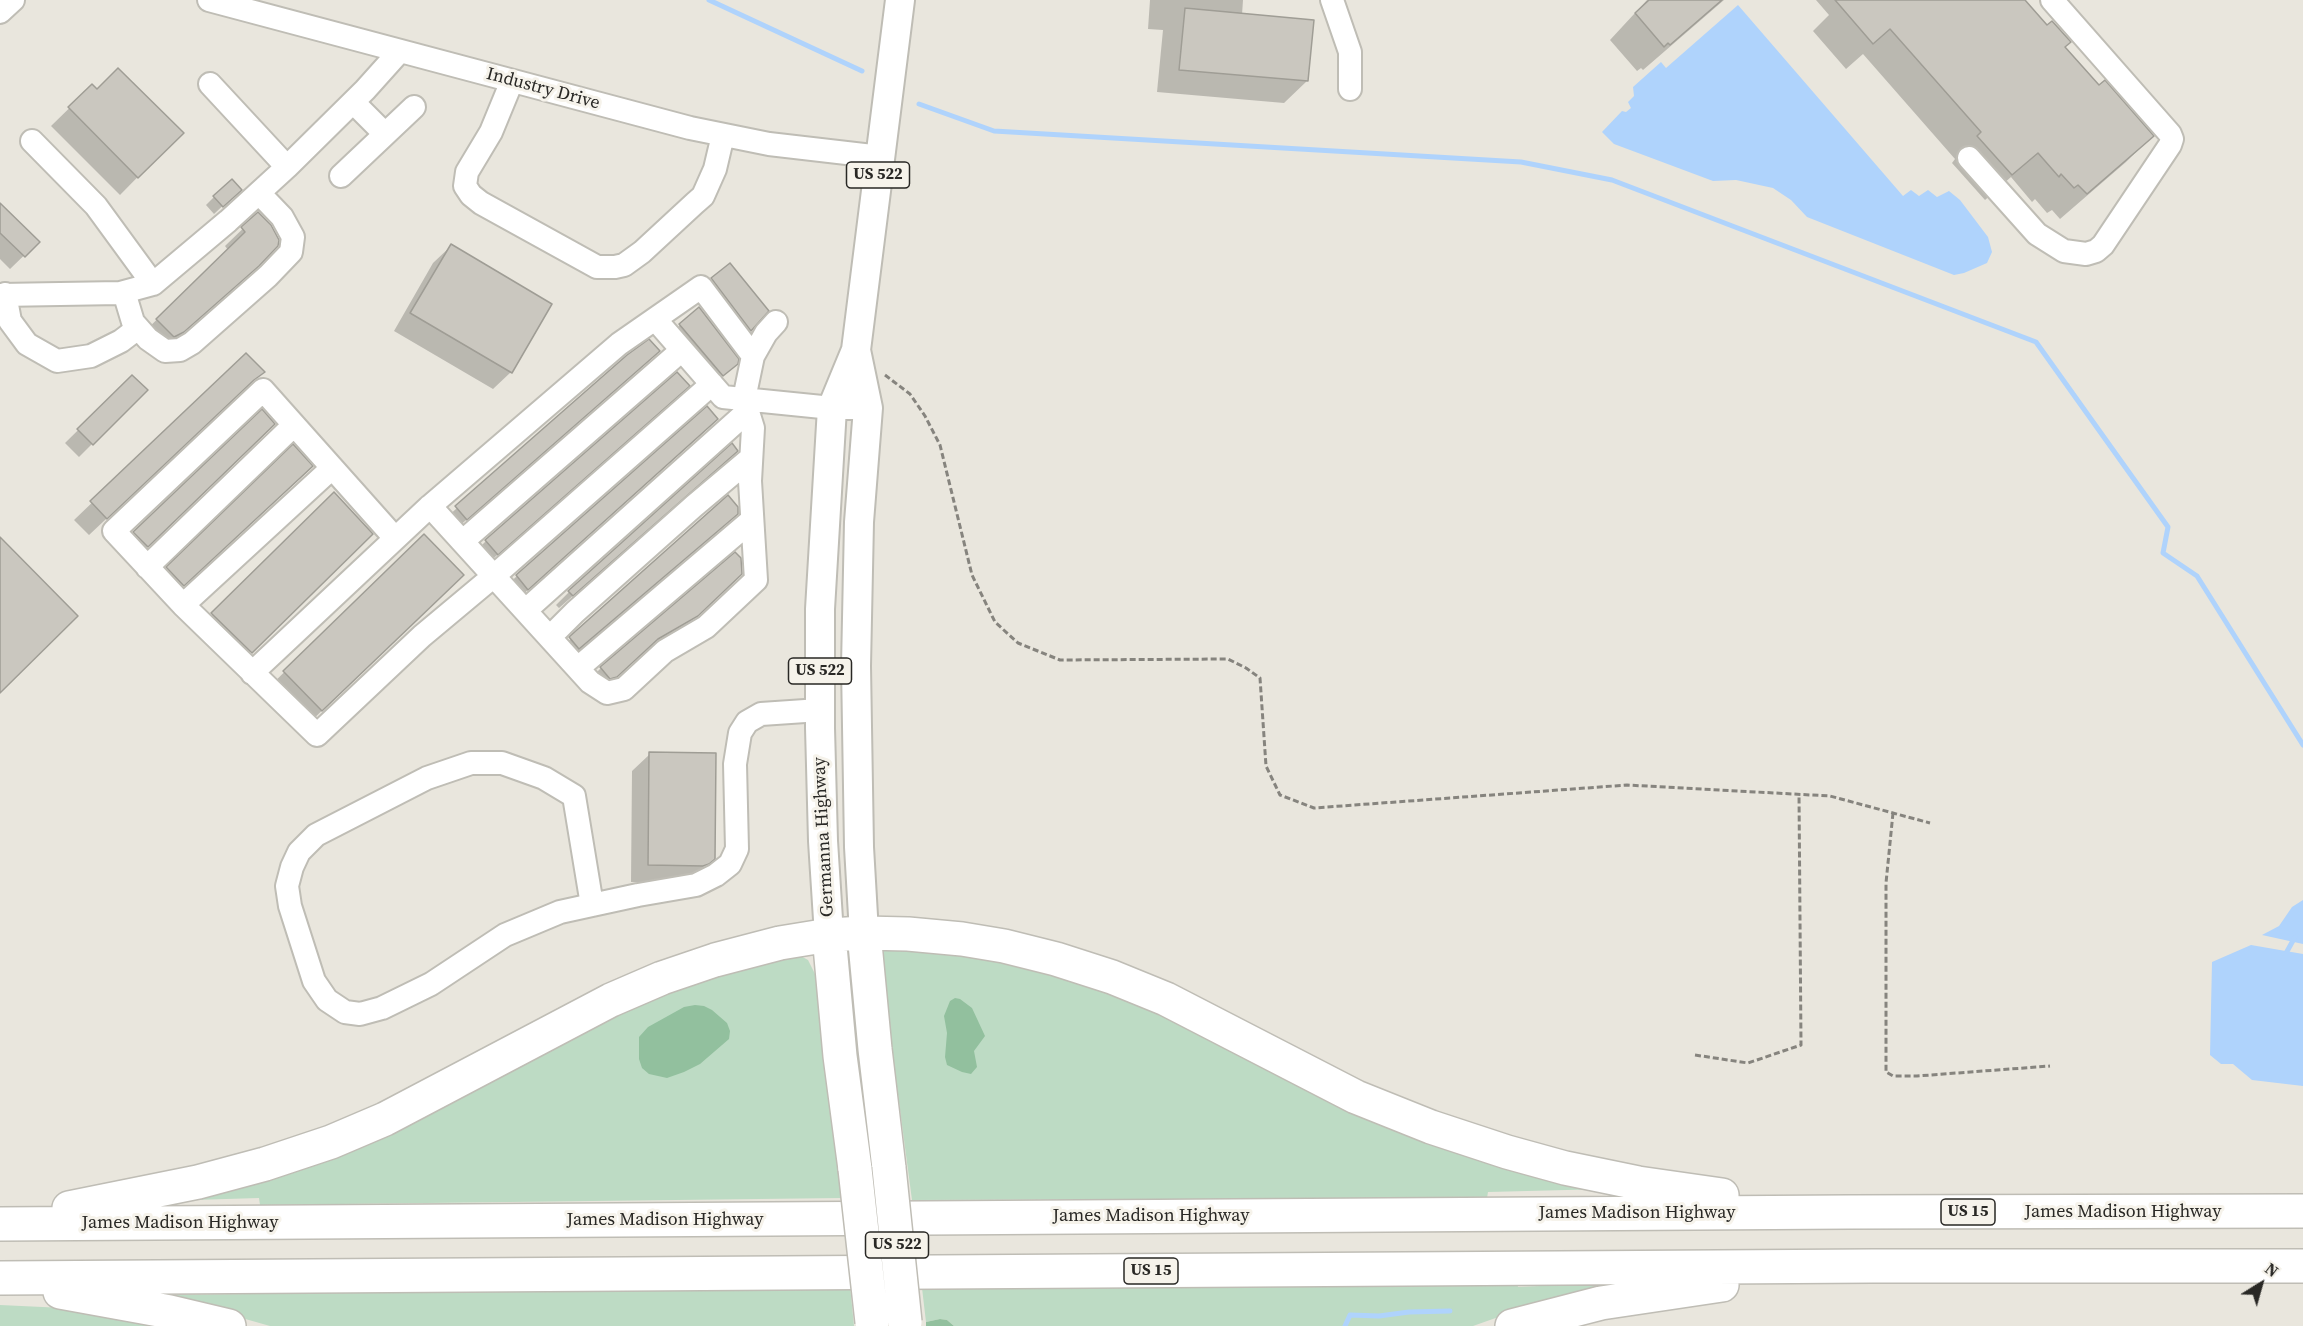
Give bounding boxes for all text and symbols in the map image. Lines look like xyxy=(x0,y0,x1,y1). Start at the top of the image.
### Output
street label: Industry Drive xyxy=(484,64,602,114)
road number: US 522 xyxy=(846,162,910,188)
road number: US 522 xyxy=(788,658,852,684)
street label: Germanna Highway xyxy=(809,756,839,918)
road number: US 15 xyxy=(1941,1199,1995,1225)
street label: James Madison Highway xyxy=(2025,1201,2221,1223)
street label: James Madison Highway xyxy=(1539,1202,1735,1224)
street label: James Madison Highway xyxy=(1053,1205,1249,1227)
street label: James Madison Highway xyxy=(567,1209,763,1231)
street label: James Madison Highway xyxy=(82,1212,278,1234)
road number: US 522 xyxy=(866,1232,928,1258)
north arrow xyxy=(2231,1254,2291,1314)
text: N xyxy=(2261,1257,2283,1282)
road number: US 15 xyxy=(1124,1258,1178,1284)

